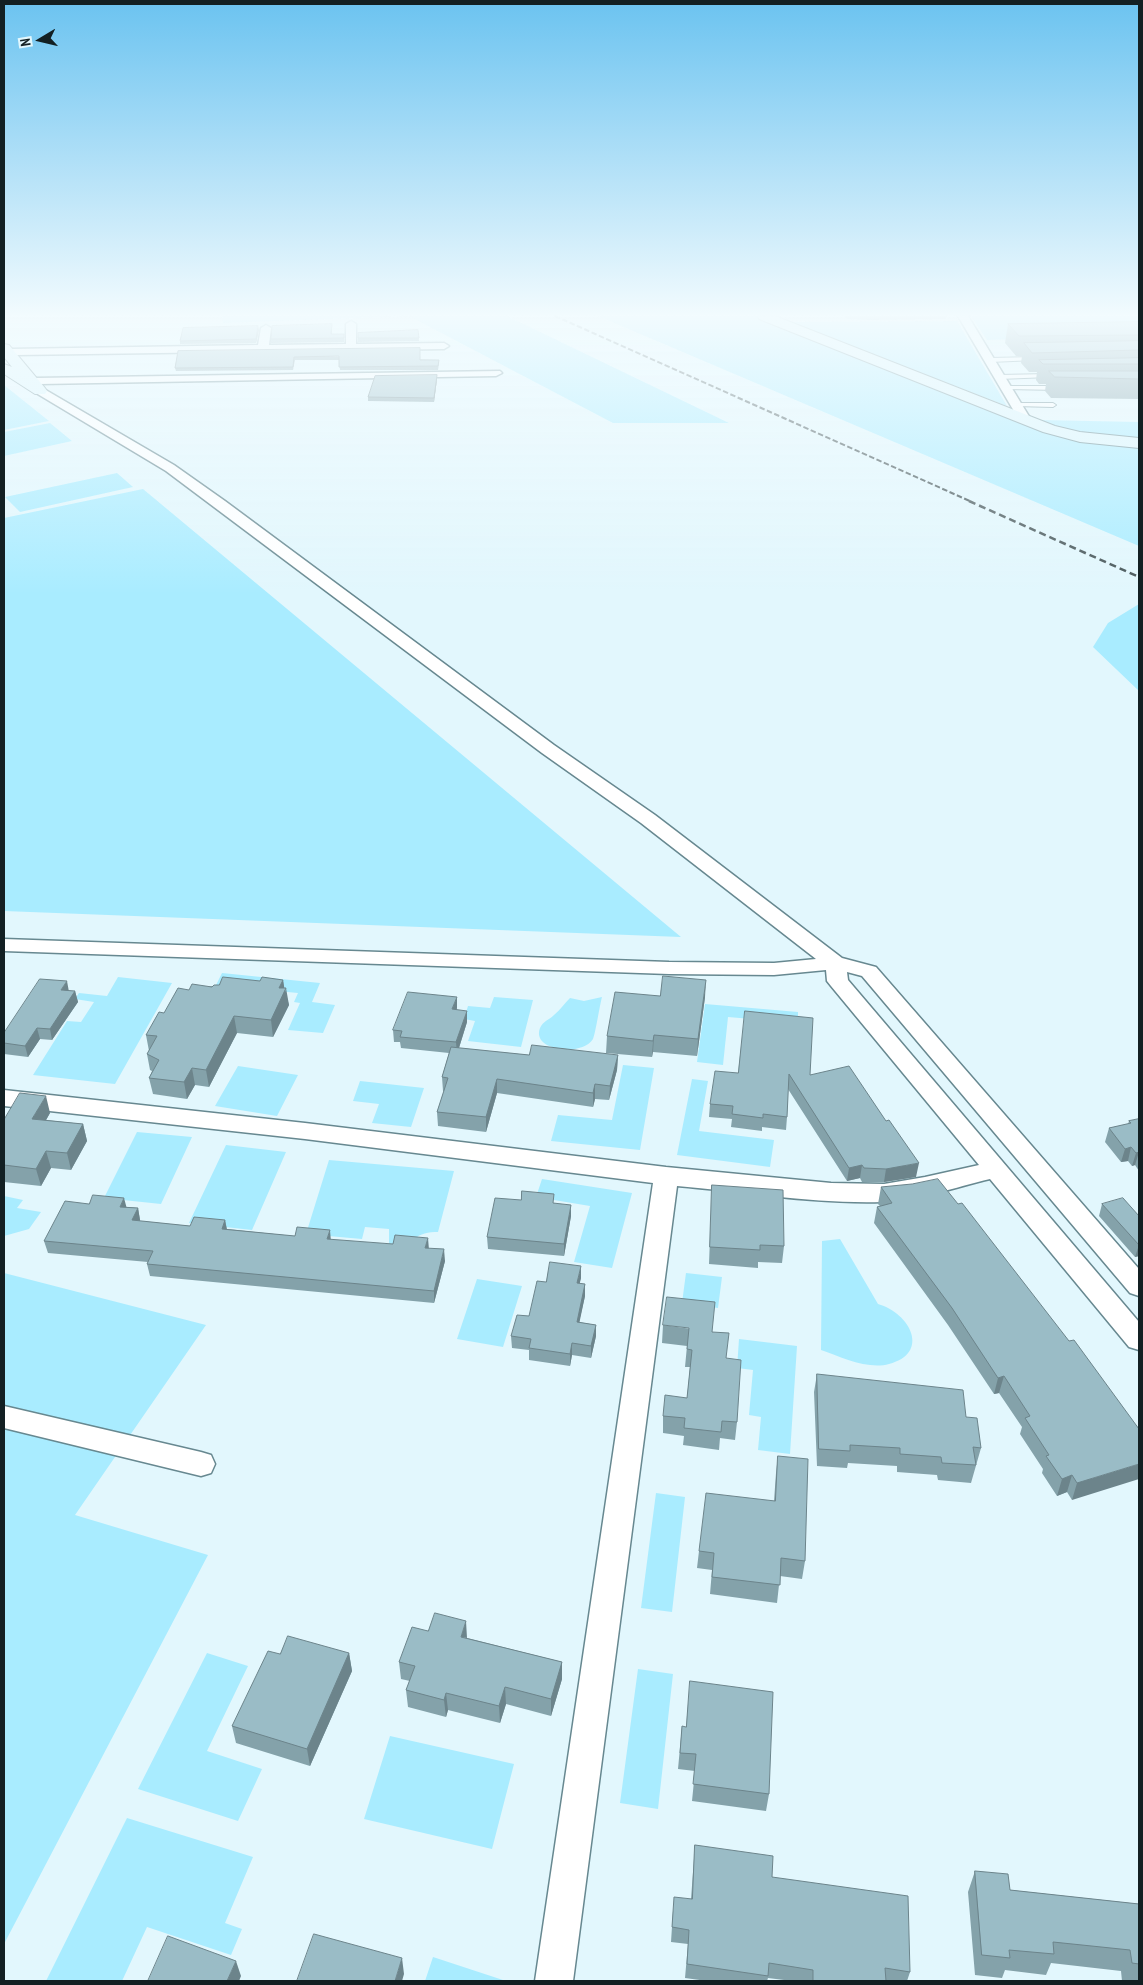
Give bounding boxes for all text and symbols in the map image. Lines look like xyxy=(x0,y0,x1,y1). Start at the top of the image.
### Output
north arrow xyxy=(15,15,65,65)
text: N xyxy=(16,37,35,47)

